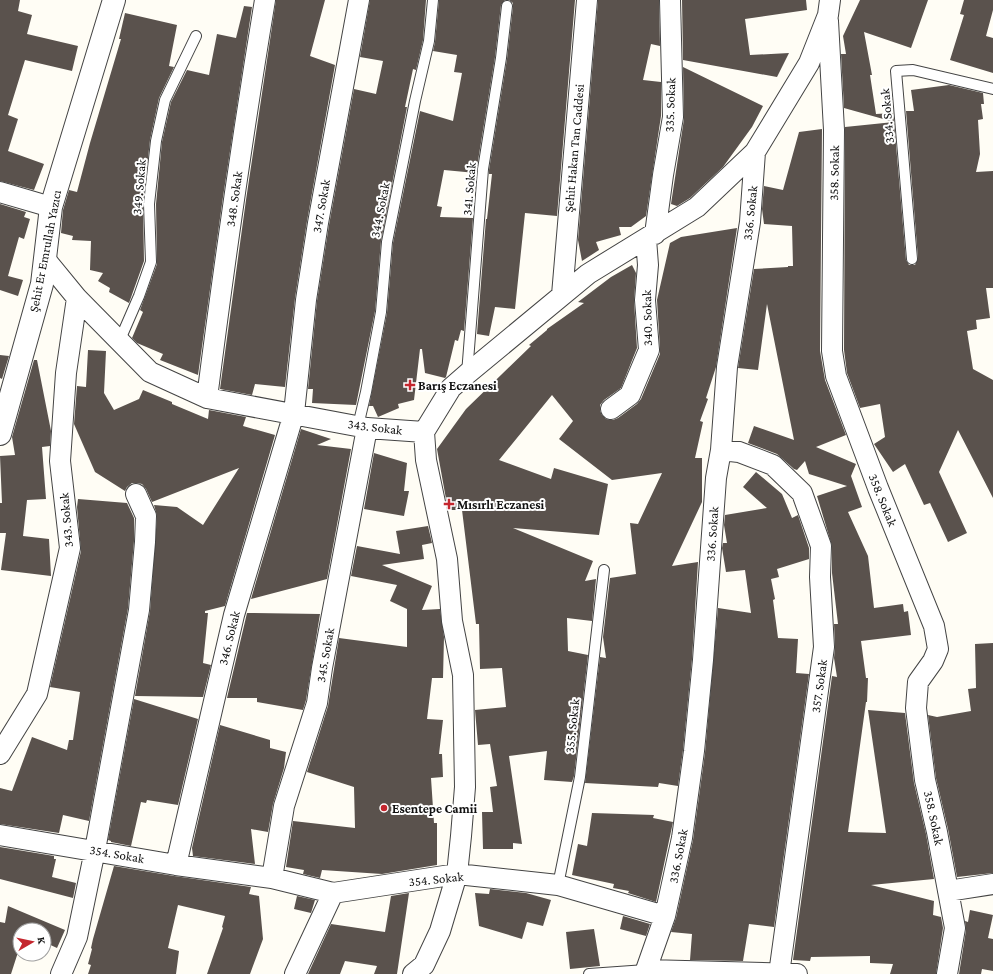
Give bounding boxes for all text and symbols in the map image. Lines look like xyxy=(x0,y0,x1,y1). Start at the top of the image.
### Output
street label: 335. Sokak xyxy=(662,77,678,133)
street label: Şehit Hakan Tan Caddesi xyxy=(561,83,587,213)
street label: 334. Sokak xyxy=(877,87,897,144)
street label: 358. Sokak xyxy=(826,144,842,201)
street label: 349. Sokak xyxy=(129,158,149,215)
street label: 341. Sokak xyxy=(459,161,479,216)
street label: 348. Sokak xyxy=(223,169,245,228)
street label: 347. Sokak xyxy=(309,177,333,234)
street label: 344. Sokak xyxy=(367,180,393,239)
street label: 336. Sokak xyxy=(740,184,760,241)
street label: Şehit Er Emrullah Yazıcı xyxy=(26,188,64,313)
street label: 340. Sokak xyxy=(639,289,655,346)
place label: Barış Eczanesi xyxy=(418,378,497,393)
marker: Barış Eczanesi xyxy=(405,380,415,390)
street label: 343. Sokak xyxy=(347,416,404,438)
street label: 358. Sokak xyxy=(866,471,901,529)
street label: 343. Sokak xyxy=(56,491,76,548)
place label: Mısırlı Eczanesi xyxy=(457,497,545,512)
marker: Mısırlı Eczanesi xyxy=(444,499,454,509)
street label: 336. Sokak xyxy=(703,505,721,562)
street label: 346. Sokak xyxy=(215,608,243,667)
street label: 345. Sokak xyxy=(313,626,337,683)
street label: 357. Sokak xyxy=(808,658,830,714)
street label: 355. Sokak xyxy=(562,697,582,754)
street label: 358. Sokak xyxy=(921,789,947,847)
place label: Esentepe Camii xyxy=(392,801,477,816)
marker: Esentepe Camii xyxy=(379,803,389,813)
street label: 336. Sokak xyxy=(665,827,691,884)
street label: 354. Sokak xyxy=(88,842,146,866)
street label: 354. Sokak xyxy=(408,869,465,889)
north arrow xyxy=(12,922,52,962)
text: K xyxy=(35,936,49,946)

